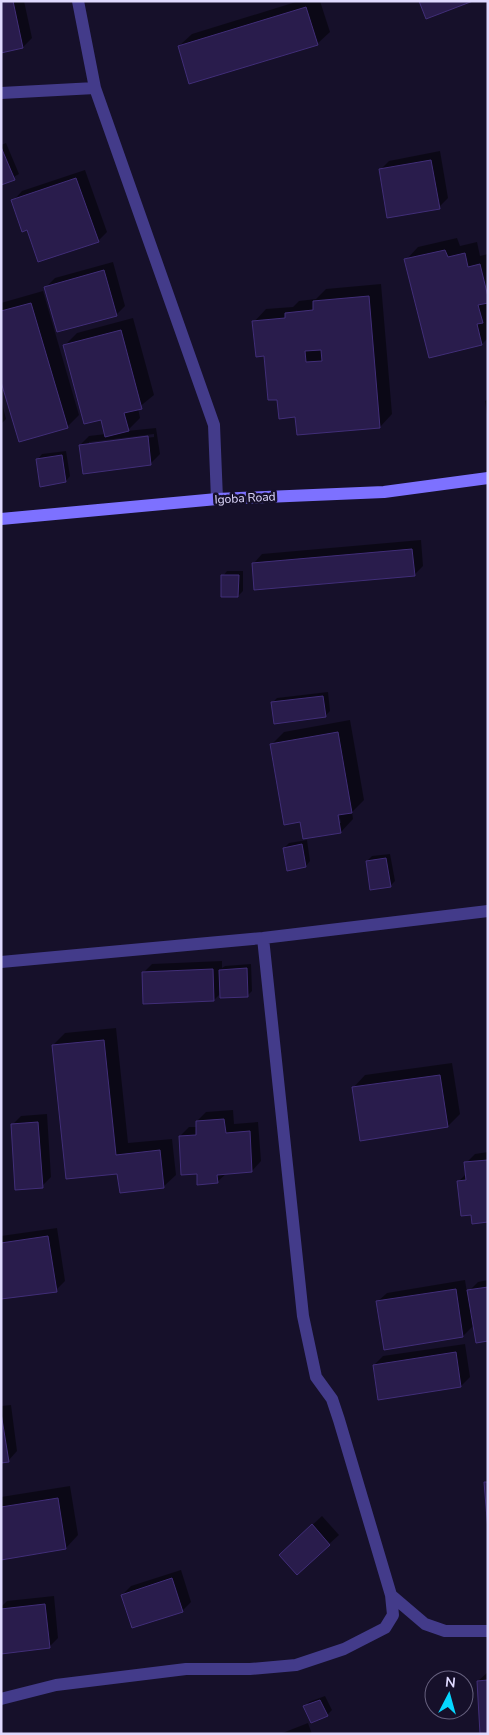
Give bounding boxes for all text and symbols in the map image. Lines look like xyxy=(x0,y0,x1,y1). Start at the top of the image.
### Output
street label: Igoba Road xyxy=(214,488,276,508)
north arrow xyxy=(424,1670,474,1720)
text: N xyxy=(444,1673,457,1693)

